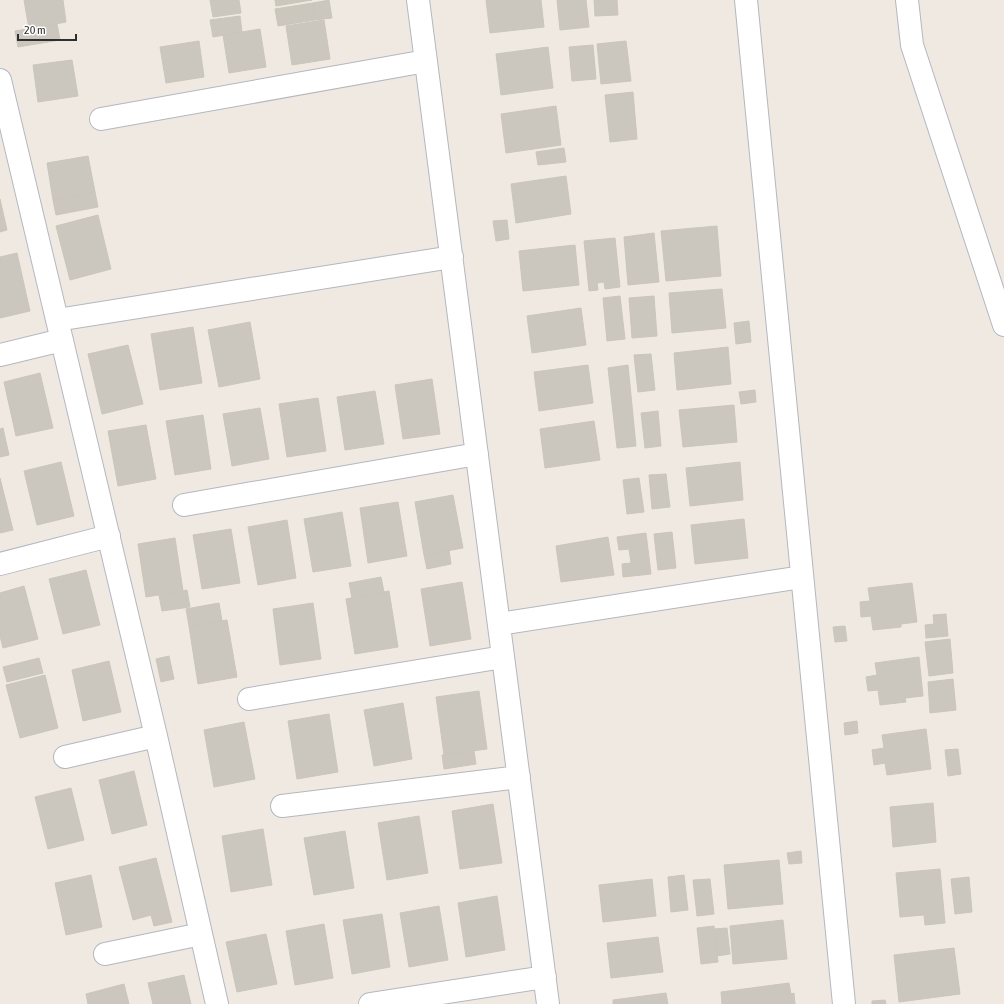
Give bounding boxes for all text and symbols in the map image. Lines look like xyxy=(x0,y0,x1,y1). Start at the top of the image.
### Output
scale bar xyxy=(18,16,76,42)
text: 20 m xyxy=(24,23,46,37)

